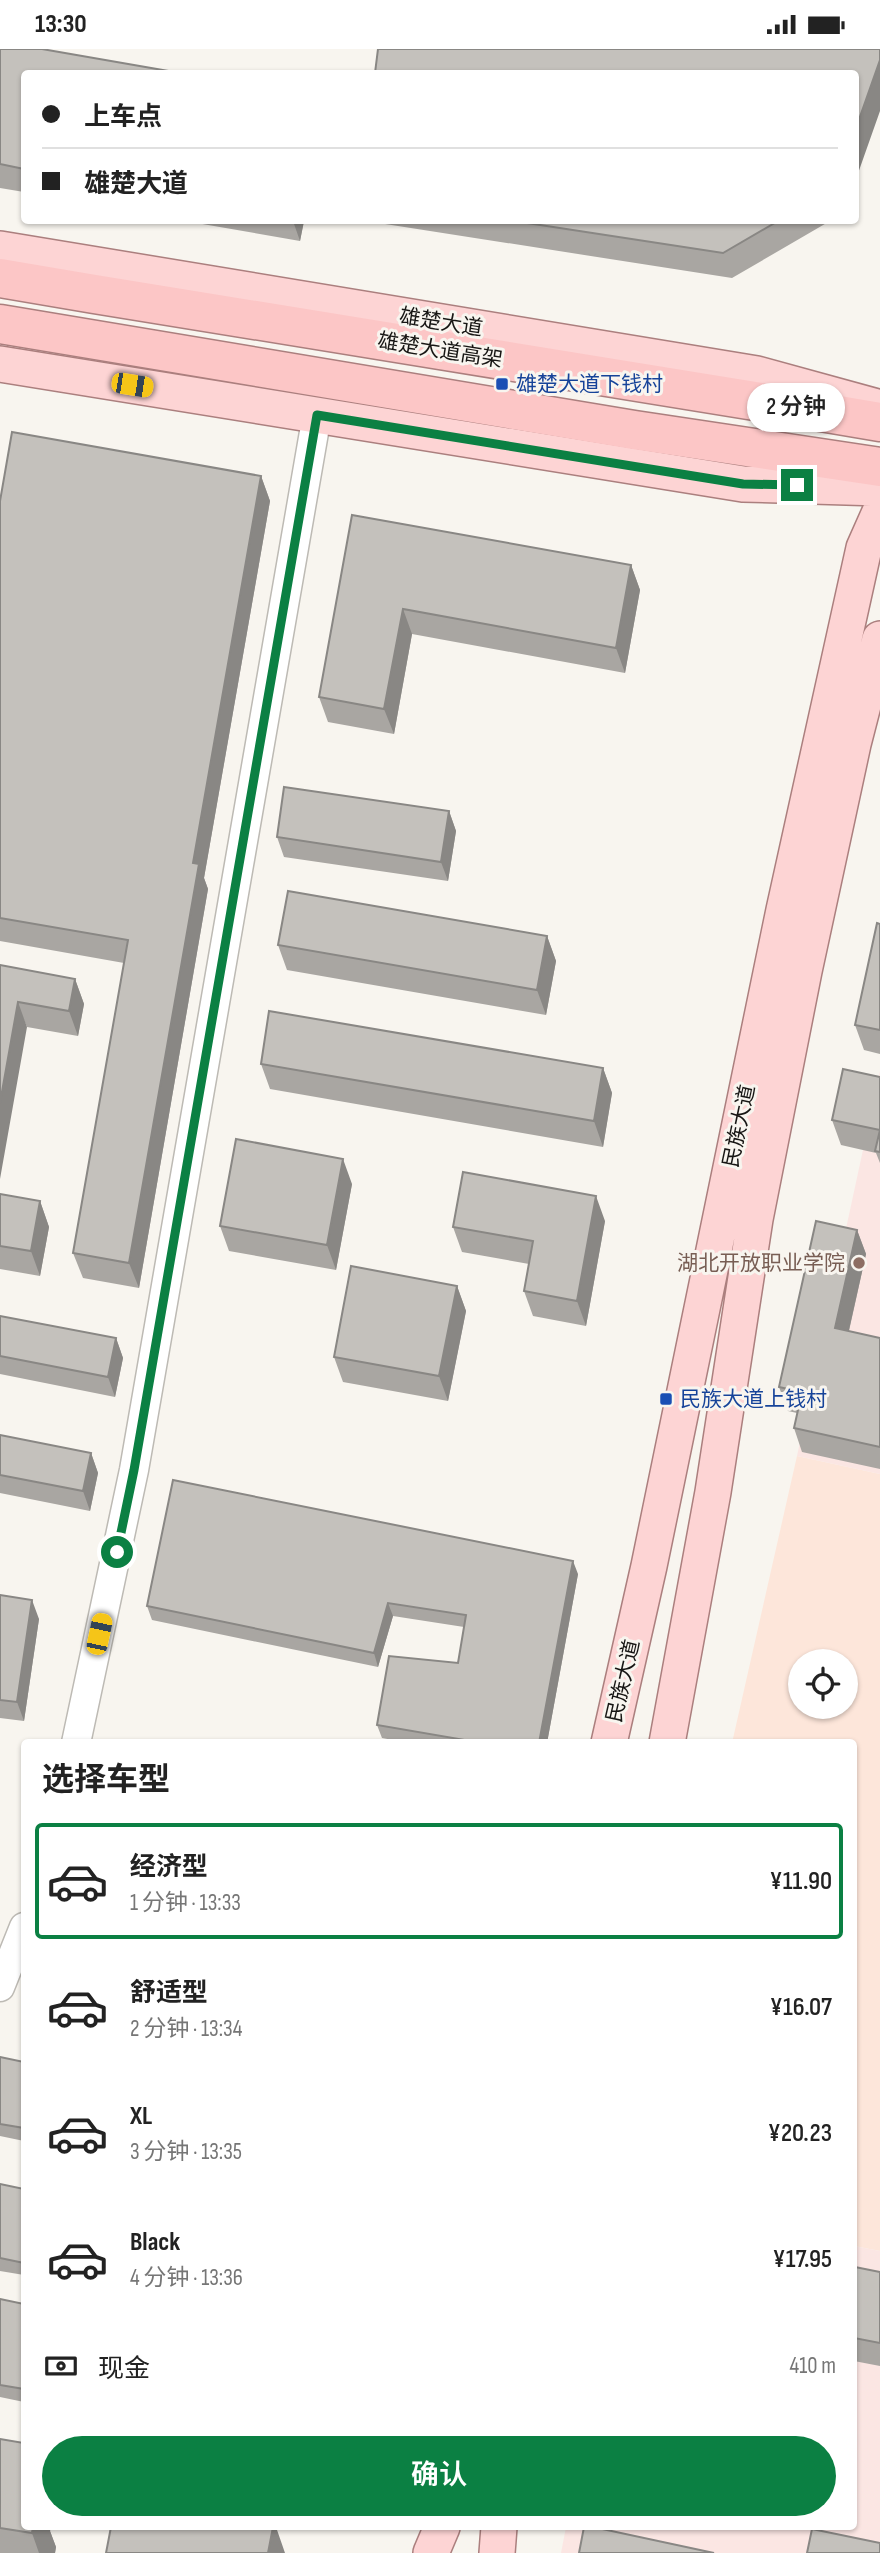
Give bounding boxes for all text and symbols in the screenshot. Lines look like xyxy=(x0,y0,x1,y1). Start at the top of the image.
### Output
text: 13:30 xyxy=(35,9,87,40)
text: 上车点 xyxy=(84,102,162,133)
text: 雄楚大道 xyxy=(84,169,188,200)
street label: 雄楚大道 xyxy=(397,304,484,341)
street label: 雄楚大道高架 xyxy=(376,328,504,373)
car xyxy=(110,371,155,399)
place label: 雄楚大道下钱村 xyxy=(516,372,663,397)
marker: 雄楚大道下钱村 xyxy=(494,376,510,392)
callout: 2 分钟 xyxy=(748,383,846,433)
text: 2 分钟 xyxy=(766,393,826,421)
route end xyxy=(781,469,813,501)
street label: 民族大道 xyxy=(719,1082,760,1170)
place label: 湖北开放职业学院 xyxy=(677,1251,845,1276)
marker: 湖北开放职业学院 xyxy=(851,1255,867,1271)
place label: 民族大道上钱村 xyxy=(680,1387,827,1412)
marker: 民族大道上钱村 xyxy=(658,1391,674,1407)
route start xyxy=(101,1536,133,1568)
car xyxy=(85,1611,114,1657)
street label: 民族大道 xyxy=(602,1637,645,1725)
map controls xyxy=(788,1649,858,1719)
button: locate xyxy=(788,1649,858,1719)
text: 选择车型 xyxy=(42,1761,170,1800)
icon: car xyxy=(46,1850,109,1913)
text: 经济型 xyxy=(130,1852,208,1883)
text: ¥11.90 xyxy=(770,1866,832,1897)
text: 1 分钟 · 13:33 xyxy=(130,1889,241,1917)
icon: car xyxy=(46,1976,109,2039)
text: 舒适型 xyxy=(130,1978,208,2009)
text: ¥16.07 xyxy=(770,1992,832,2023)
text: 2 分钟 · 13:34 xyxy=(130,2015,242,2043)
text: XL xyxy=(130,2101,152,2132)
icon: car xyxy=(46,2102,109,2165)
text: ¥20.23 xyxy=(768,2118,832,2149)
text: 3 分钟 · 13:35 xyxy=(130,2138,242,2166)
text: Black xyxy=(130,2227,180,2258)
icon: car xyxy=(46,2228,109,2291)
text: ¥17.95 xyxy=(773,2244,832,2275)
text: 4 分钟 · 13:36 xyxy=(130,2264,243,2292)
icon: cash xyxy=(42,2347,80,2385)
text: 410 m xyxy=(790,2352,836,2380)
text: 现金 xyxy=(98,2354,150,2385)
button: 确认 xyxy=(42,2436,836,2516)

